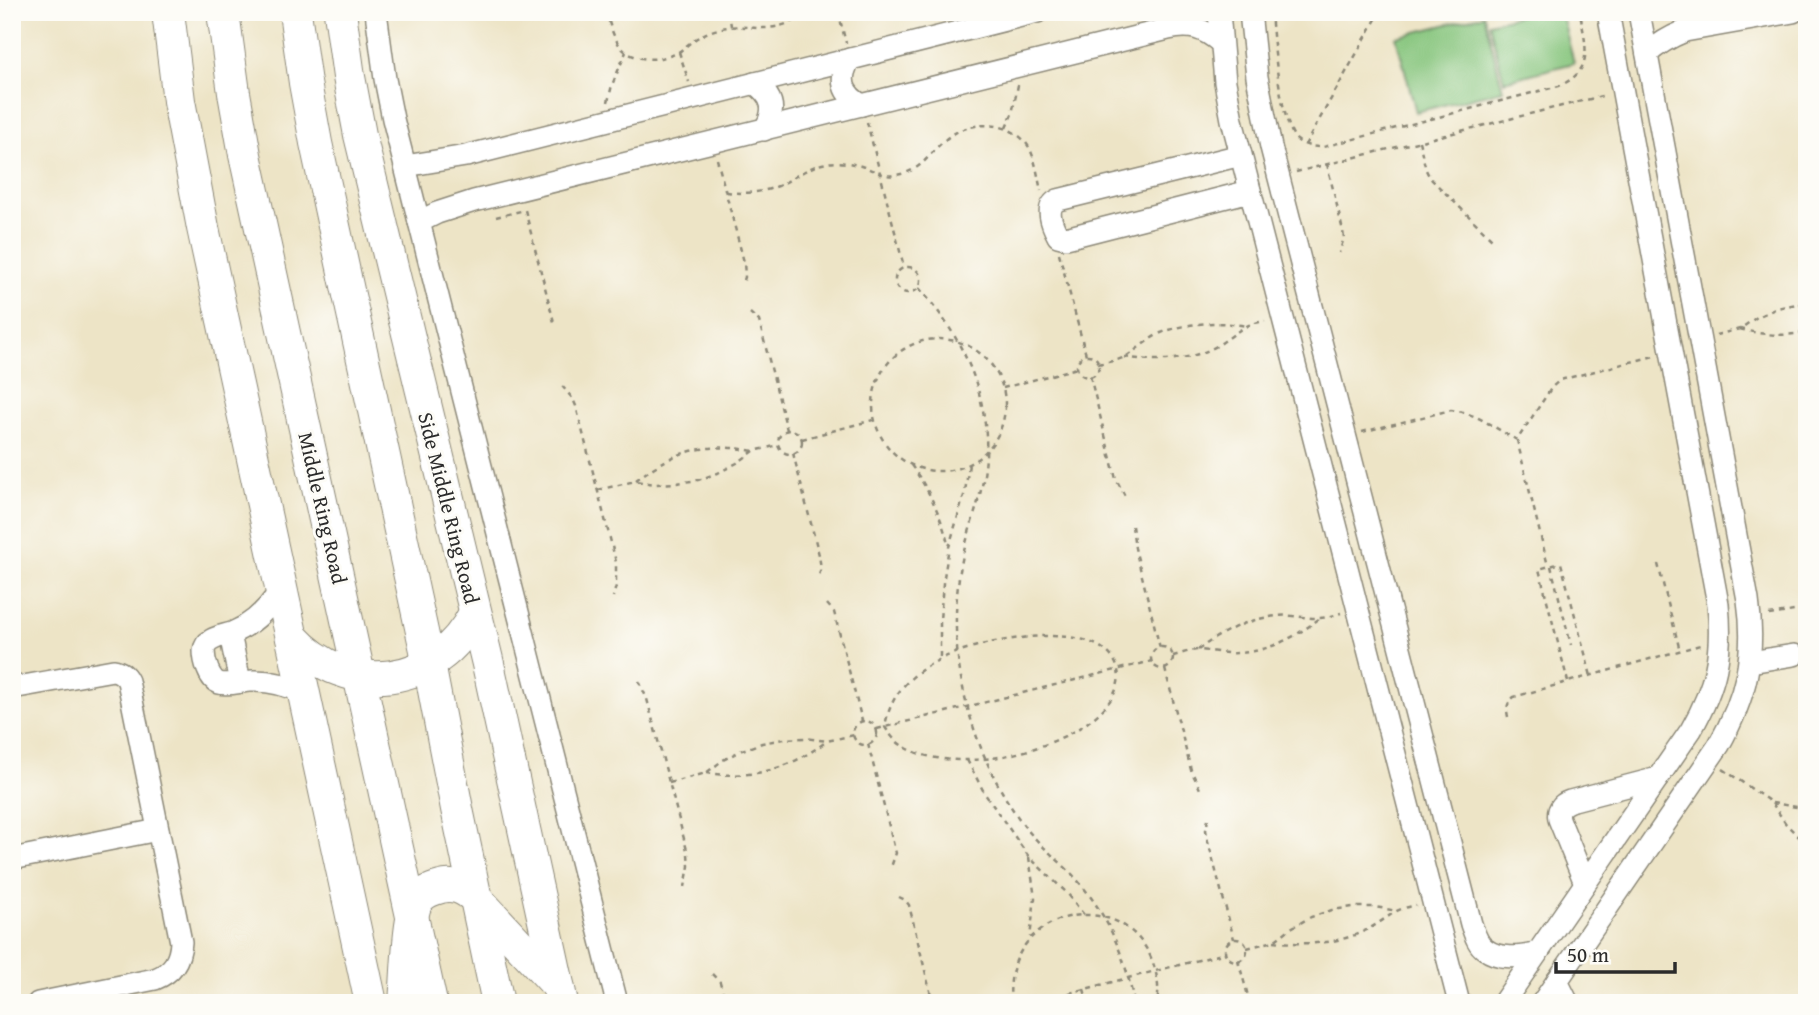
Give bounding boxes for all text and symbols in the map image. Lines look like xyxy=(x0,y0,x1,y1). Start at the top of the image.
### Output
street label: Side Middle Ring Road xyxy=(410,409,488,608)
street label: Middle Ring Road xyxy=(290,429,356,588)
scale bar xyxy=(1556,931,1675,975)
text: 50 m xyxy=(1567,939,1609,970)

